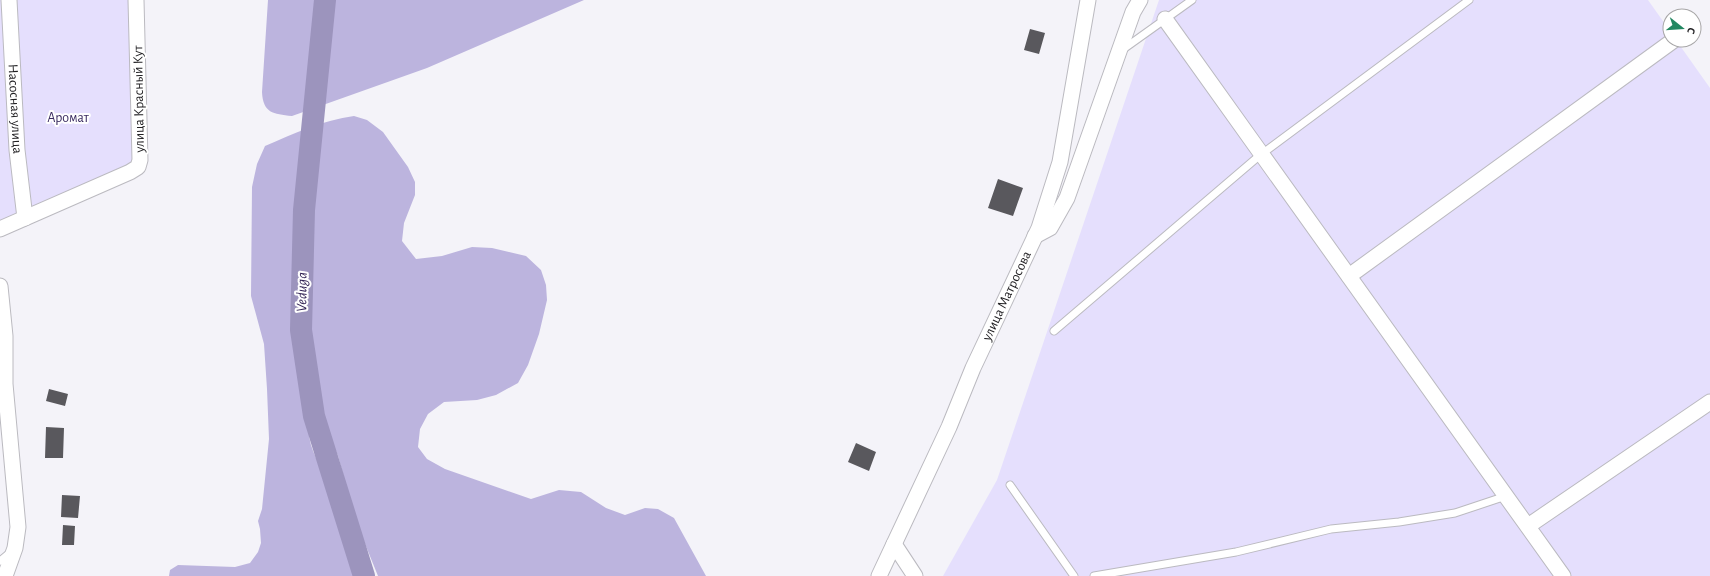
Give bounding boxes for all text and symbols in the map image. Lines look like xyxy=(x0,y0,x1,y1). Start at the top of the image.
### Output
north arrow xyxy=(1662,8,1702,48)
text: С xyxy=(1685,26,1697,35)
street label: улица Красный Кут xyxy=(131,44,147,154)
street label: Насосная улица xyxy=(5,64,24,155)
park label: Аромат xyxy=(47,111,90,125)
street label: улица Матросова xyxy=(979,248,1034,344)
water label: Veduga xyxy=(294,272,310,312)

